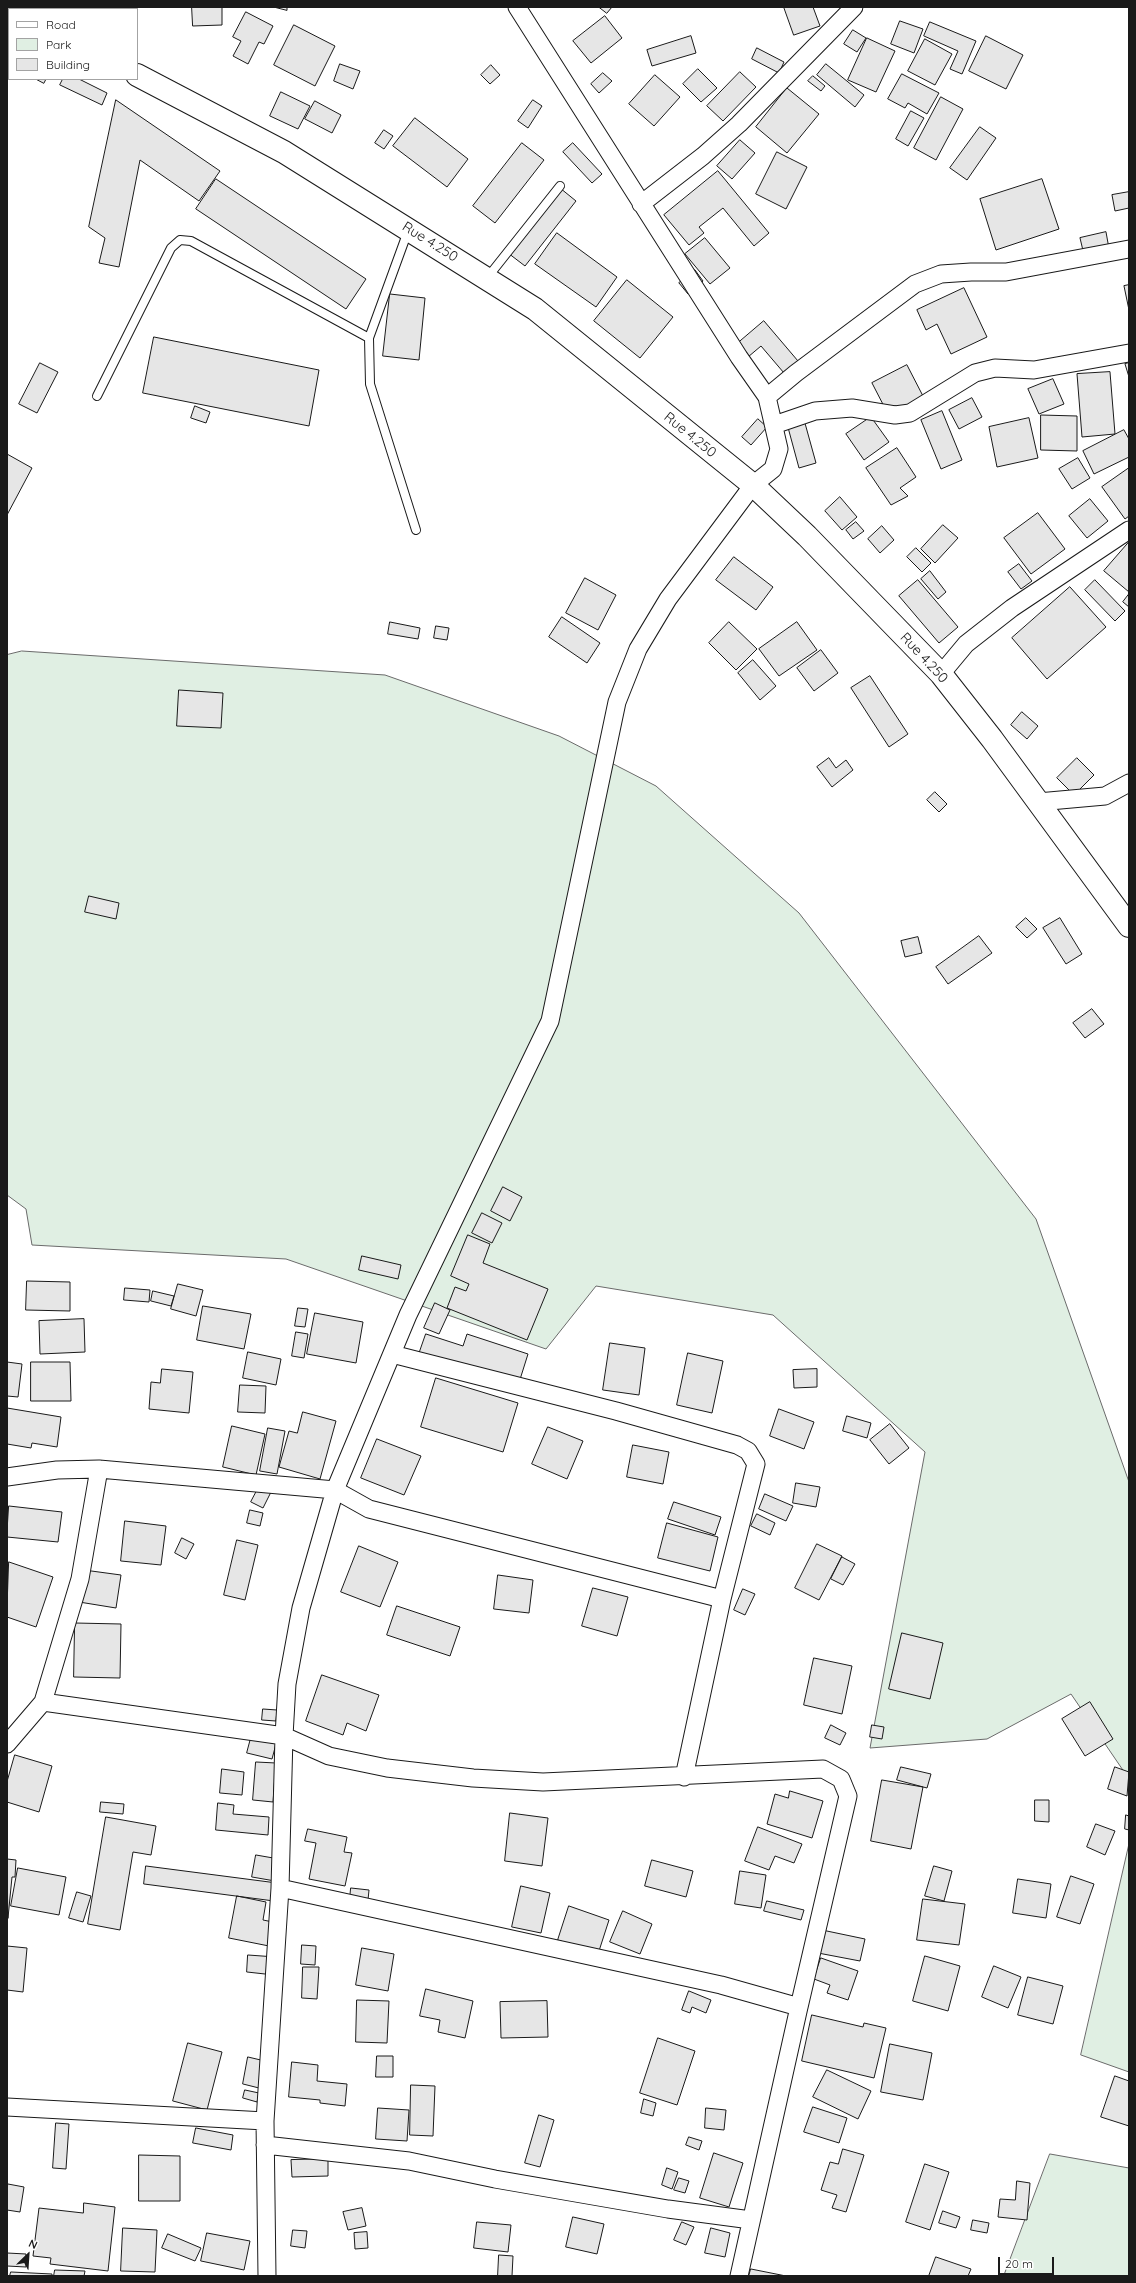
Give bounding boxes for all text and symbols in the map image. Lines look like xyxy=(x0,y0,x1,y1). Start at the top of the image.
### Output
legend xyxy=(8,8,138,80)
text: Road xyxy=(46,17,76,32)
text: Park xyxy=(46,37,71,52)
text: Building xyxy=(46,57,90,72)
street label: Rue 4.250 xyxy=(399,218,461,266)
street label: Rue 4.250 xyxy=(660,409,720,461)
street label: Rue 4.250 xyxy=(897,629,951,687)
north arrow xyxy=(8,2235,48,2275)
text: N xyxy=(26,2236,40,2252)
scale bar xyxy=(1000,2249,1056,2275)
text: 20 m xyxy=(1005,2256,1033,2271)

